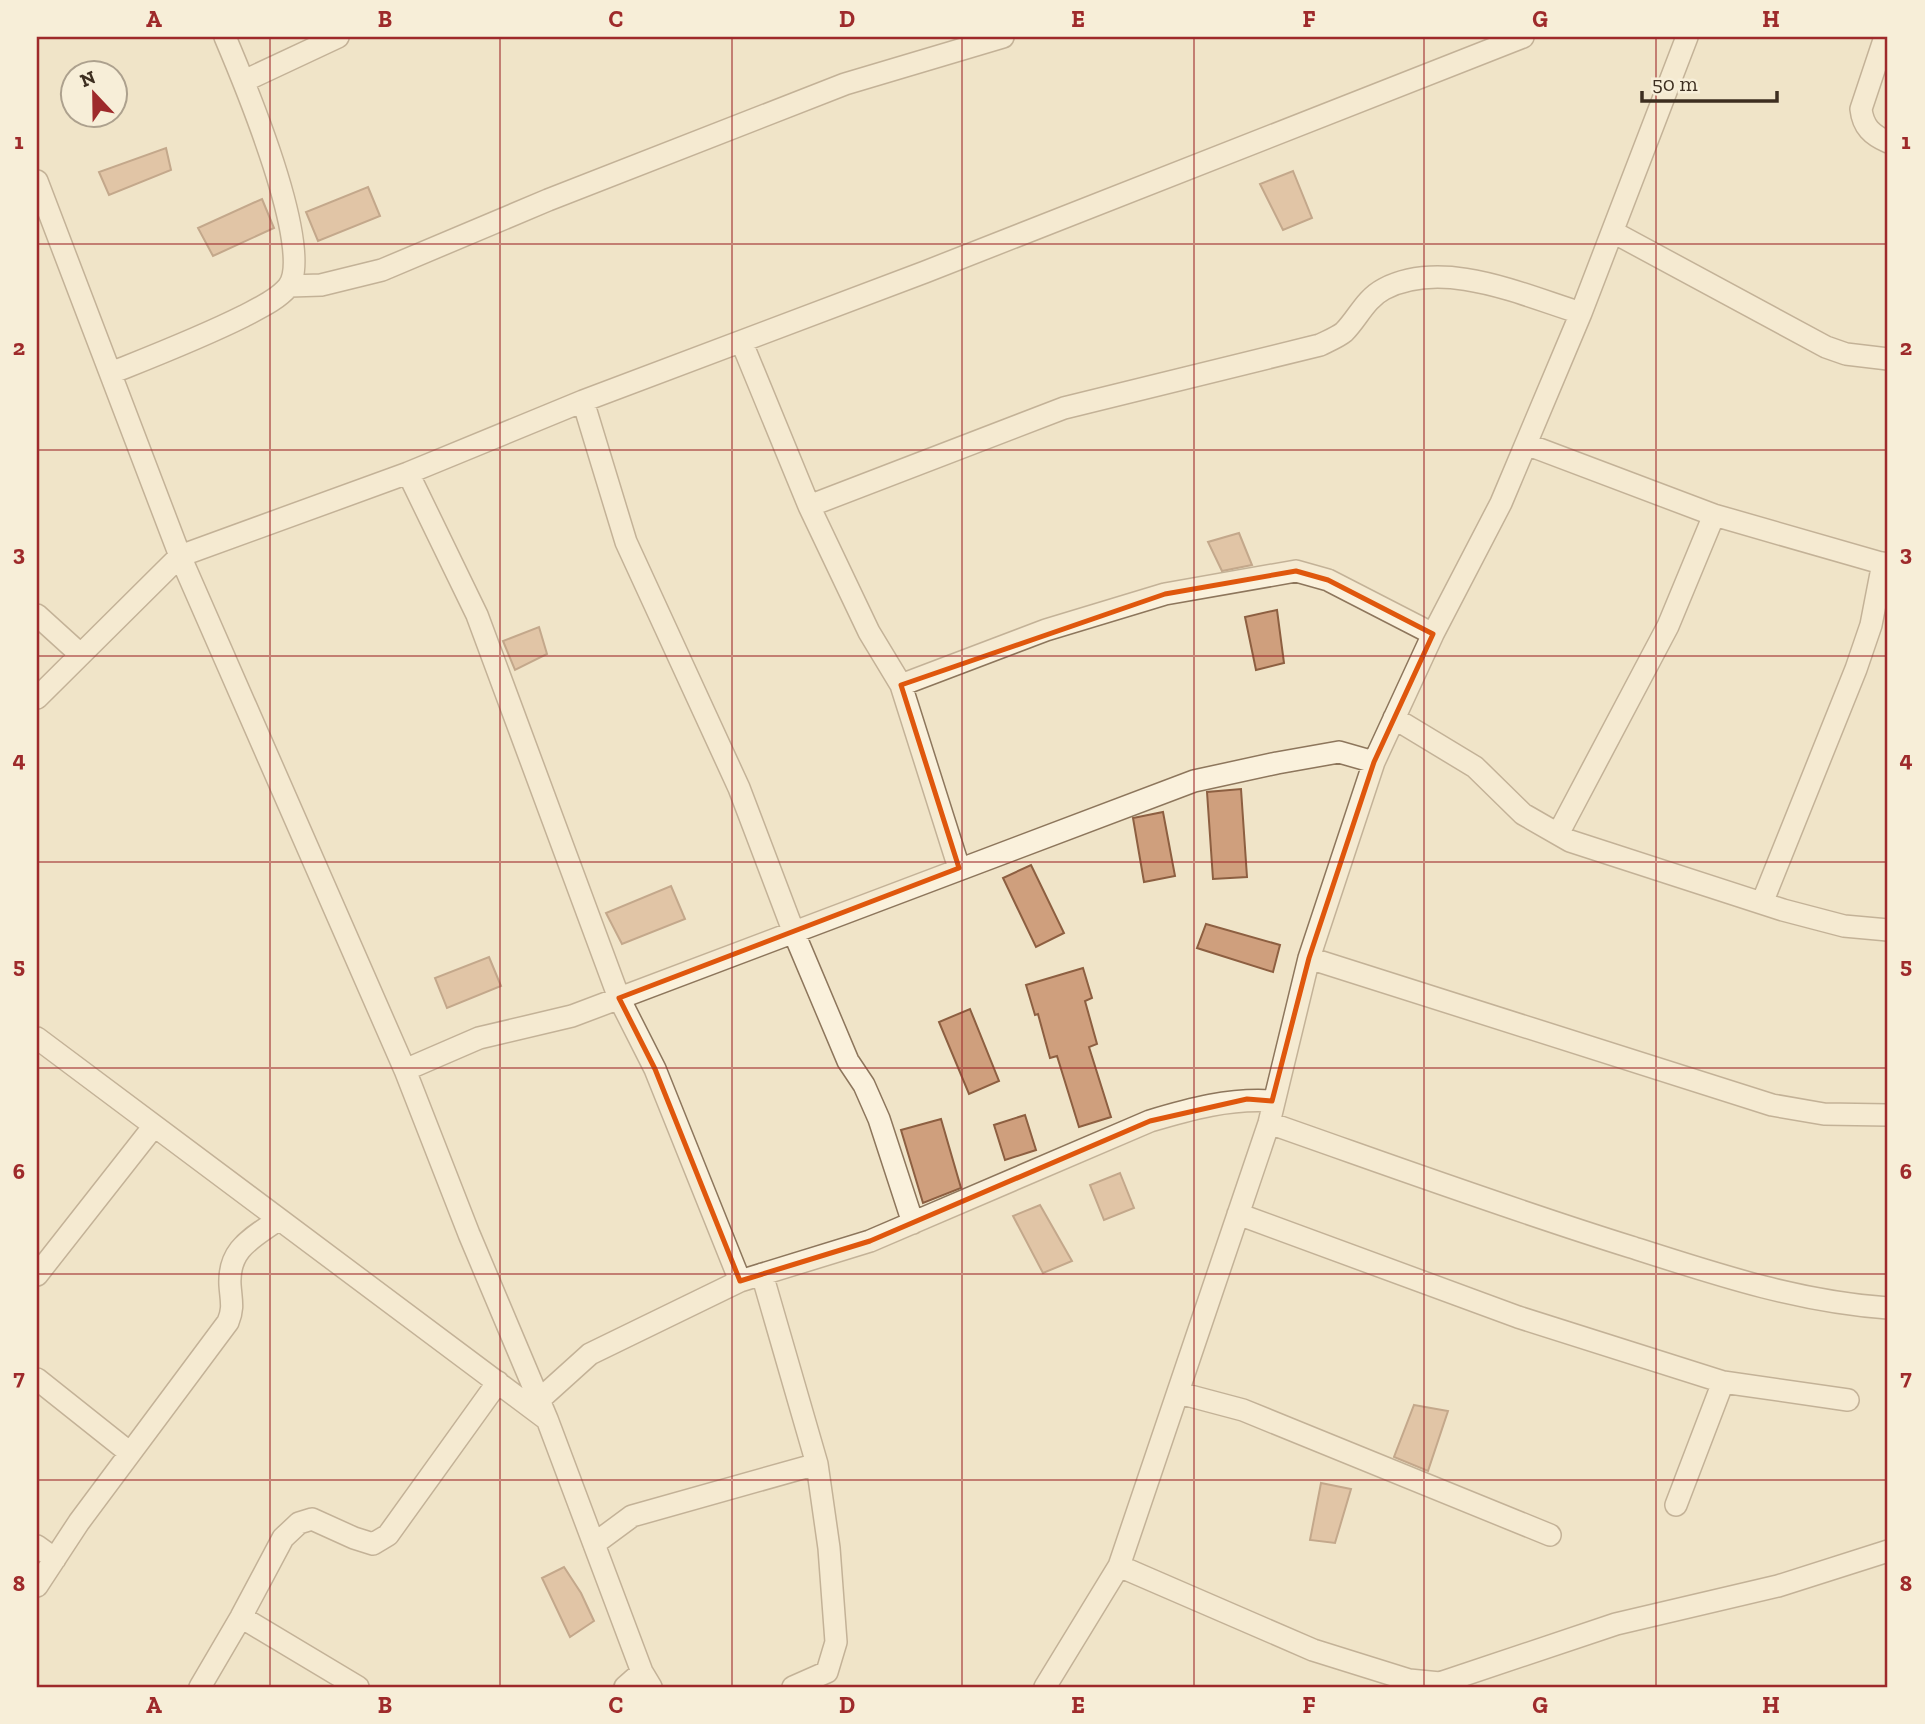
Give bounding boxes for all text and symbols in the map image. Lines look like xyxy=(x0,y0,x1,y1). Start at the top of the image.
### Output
text: A xyxy=(146,5,162,33)
text: B xyxy=(378,5,392,33)
text: C xyxy=(609,5,623,33)
text: D xyxy=(839,5,855,33)
text: E xyxy=(1071,5,1085,33)
text: F xyxy=(1302,5,1316,33)
text: G xyxy=(1532,5,1548,33)
text: H xyxy=(1762,5,1780,33)
north arrow xyxy=(60,60,130,130)
scale bar xyxy=(1642,60,1776,104)
text: N xyxy=(77,65,99,92)
text: 50 m xyxy=(1652,71,1698,96)
text: 1 xyxy=(14,127,24,155)
text: 1 xyxy=(1901,127,1911,155)
text: 2 xyxy=(13,333,25,361)
text: 2 xyxy=(1900,333,1912,361)
text: 3 xyxy=(13,539,25,567)
text: 3 xyxy=(1900,539,1912,567)
text: 4 xyxy=(12,745,26,773)
text: 4 xyxy=(1899,745,1913,773)
text: 5 xyxy=(13,951,25,979)
text: 5 xyxy=(1900,951,1912,979)
text: 6 xyxy=(13,1157,25,1185)
text: 6 xyxy=(1900,1157,1912,1185)
text: 7 xyxy=(13,1363,25,1391)
text: 7 xyxy=(1900,1363,1912,1391)
text: 8 xyxy=(13,1569,25,1597)
text: 8 xyxy=(1900,1569,1912,1597)
text: A xyxy=(146,1691,162,1719)
text: B xyxy=(378,1691,392,1719)
text: C xyxy=(609,1691,623,1719)
text: D xyxy=(839,1691,855,1719)
text: E xyxy=(1071,1691,1085,1719)
text: F xyxy=(1302,1691,1316,1719)
text: G xyxy=(1532,1691,1548,1719)
text: H xyxy=(1762,1691,1780,1719)

